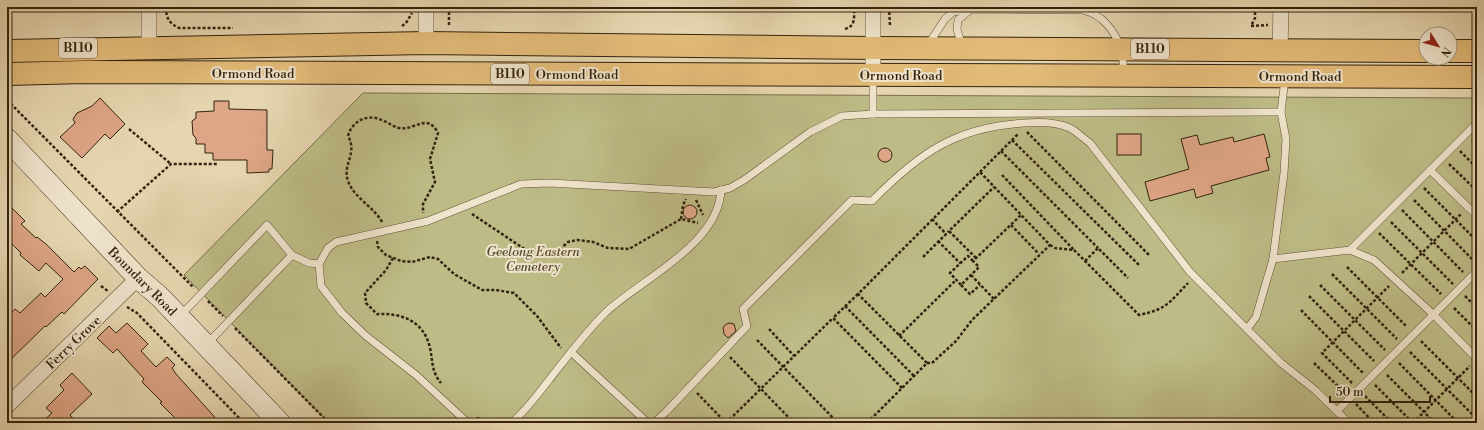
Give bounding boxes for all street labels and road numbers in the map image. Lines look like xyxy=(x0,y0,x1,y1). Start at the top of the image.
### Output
road number: B110 xyxy=(59,38,97,58)
road number: B110 xyxy=(1131,39,1169,59)
road number: B110 xyxy=(491,64,529,84)
street label: Ormond Road xyxy=(212,66,295,82)
street label: Ormond Road xyxy=(536,67,619,83)
street label: Ormond Road xyxy=(860,68,943,84)
street label: Ormond Road xyxy=(1259,69,1342,85)
street label: Boundary Road xyxy=(104,243,180,320)
street label: Ferry Grove xyxy=(43,312,105,373)

